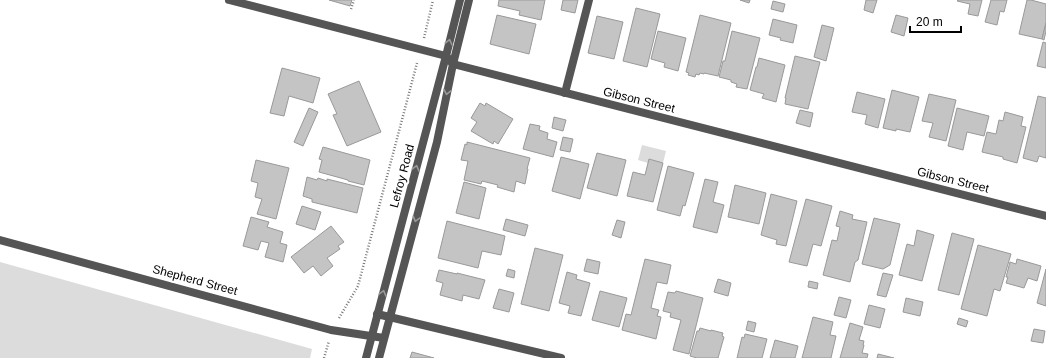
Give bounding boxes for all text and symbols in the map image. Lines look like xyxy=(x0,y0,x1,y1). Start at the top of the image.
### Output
scale bar xyxy=(910,8,961,34)
text: 20 m xyxy=(916,15,943,29)
one-way arrow xyxy=(445,39,453,45)
street label: Gibson Street xyxy=(602,84,677,116)
one-way arrow xyxy=(444,89,452,96)
street label: Lefroy Road xyxy=(387,143,417,209)
one-way arrow xyxy=(411,164,420,171)
street label: Gibson Street xyxy=(916,164,991,196)
one-way arrow xyxy=(413,215,421,222)
street label: Shepherd Street xyxy=(151,262,240,298)
one-way arrow xyxy=(378,290,386,296)

